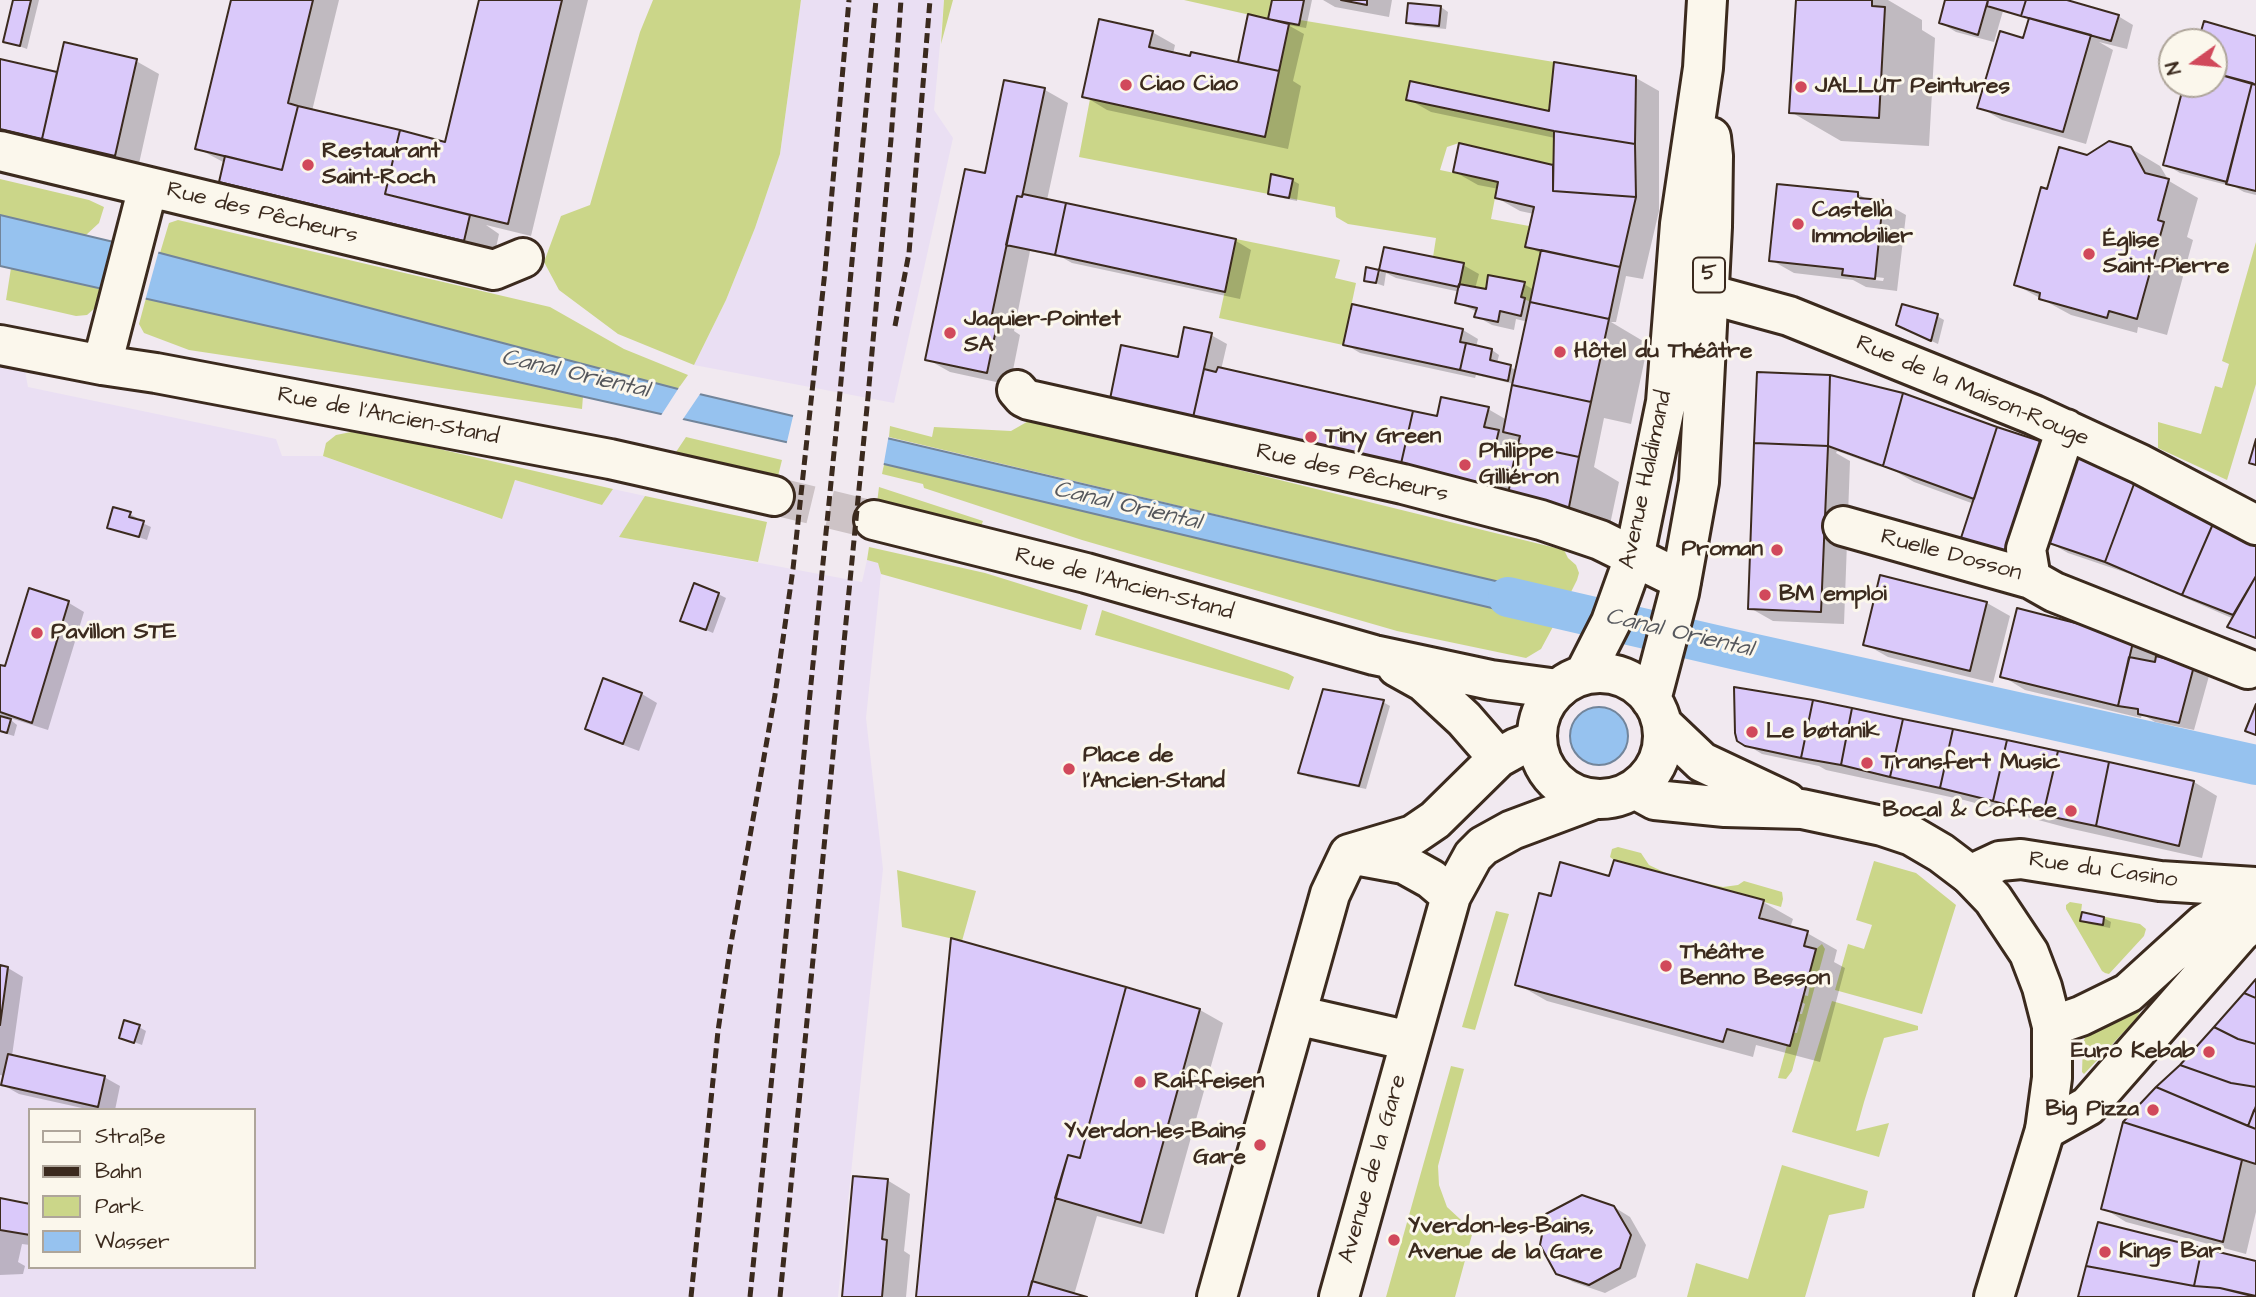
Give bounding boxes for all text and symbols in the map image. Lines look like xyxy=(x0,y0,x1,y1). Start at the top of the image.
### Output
north arrow xyxy=(2158,28,2228,98)
text: N xyxy=(2160,59,2189,77)
place label: Ciao Ciao xyxy=(1140,71,1238,99)
place label: JALLUT Peintures xyxy=(1815,73,2010,101)
marker: Ciao Ciao xyxy=(1118,77,1134,93)
marker: JALLUT Peintures xyxy=(1793,79,1809,95)
place label: Restaurant Saint-Roch xyxy=(322,138,440,192)
marker: Restaurant Saint-Roch xyxy=(300,157,316,173)
street label: Rue des Pêcheurs xyxy=(164,177,360,251)
place label: Castella Immobilier xyxy=(1812,197,1913,251)
marker: Castella Immobilier xyxy=(1790,216,1806,232)
place label: Église Saint-Pierre xyxy=(2103,227,2229,281)
marker: Église Saint-Pierre xyxy=(2081,246,2097,262)
road number: 5 xyxy=(1693,258,1725,292)
place label: Jaquier-Pointet SA xyxy=(964,306,1121,360)
marker: Jaquier-Pointet SA xyxy=(942,325,958,341)
street label: Rue de la Maison-Rouge xyxy=(1851,330,2093,454)
place label: Hôtel du Théâtre xyxy=(1574,338,1752,366)
water label: Canal Oriental xyxy=(498,344,652,406)
marker: Hôtel du Théâtre xyxy=(1552,344,1568,360)
street label: Rue de l'Ancien-Stand xyxy=(275,382,501,452)
street label: Avenue Haldimand xyxy=(1615,388,1679,572)
place label: Tiny Green xyxy=(1325,423,1441,451)
marker: Tiny Green xyxy=(1303,429,1319,445)
street label: Rue des Pêcheurs xyxy=(1253,438,1451,510)
place label: Philippe Gilliéron xyxy=(1479,438,1559,492)
marker: Philippe Gilliéron xyxy=(1457,457,1473,473)
water label: Canal Oriental xyxy=(1050,476,1204,538)
street label: Ruelle Dosson xyxy=(1878,524,2024,588)
place label: Proman xyxy=(1682,536,1763,564)
marker: Proman xyxy=(1769,542,1785,558)
street label: Rue de l'Ancien-Stand xyxy=(1012,543,1236,627)
place label: BM emploi xyxy=(1779,581,1887,609)
marker: BM emploi xyxy=(1757,587,1773,603)
water label: Canal Oriental xyxy=(1602,603,1756,665)
place label: Pavillon STE xyxy=(51,619,176,647)
marker: Pavillon STE xyxy=(29,625,45,641)
place label: Le bøtanik xyxy=(1766,718,1880,746)
marker: Le bøtanik xyxy=(1744,724,1760,740)
place label: Place de l'Ancien-Stand xyxy=(1083,742,1225,796)
place label: Transfert Music xyxy=(1881,749,2060,777)
marker: Transfert Music xyxy=(1859,755,1875,771)
marker: Place de l'Ancien-Stand xyxy=(1061,761,1077,777)
place label: Bocal & Coffee xyxy=(1883,797,2057,825)
marker: Bocal & Coffee xyxy=(2063,803,2079,819)
street label: Rue du Casino xyxy=(2027,847,2179,895)
place label: Théâtre Benno Besson xyxy=(1680,939,1830,993)
marker: Théâtre Benno Besson xyxy=(1658,958,1674,974)
place label: Euro Kebab xyxy=(2071,1038,2195,1066)
marker: Euro Kebab xyxy=(2201,1044,2217,1060)
place label: Raiffeisen xyxy=(1154,1068,1264,1096)
street label: Avenue de la Gare xyxy=(1334,1072,1414,1266)
marker: Raiffeisen xyxy=(1132,1074,1148,1090)
place label: Big Pizza xyxy=(2045,1096,2139,1124)
marker: Big Pizza xyxy=(2145,1102,2161,1118)
legend xyxy=(28,1108,256,1269)
place label: Yverdon-les-Bains Gare xyxy=(1064,1118,1246,1172)
text: Straße xyxy=(95,1122,166,1151)
marker: Yverdon-les-Bains Gare xyxy=(1252,1137,1268,1153)
text: Bahn xyxy=(95,1157,142,1186)
text: Park xyxy=(95,1192,144,1221)
place label: Yverdon-les-Bains, Avenue de la Gare xyxy=(1408,1213,1603,1267)
text: Wasser xyxy=(95,1227,169,1256)
marker: Yverdon-les-Bains, Avenue de la Gare xyxy=(1386,1232,1402,1248)
place label: Kings Bar xyxy=(2119,1238,2221,1266)
marker: Kings Bar xyxy=(2097,1244,2113,1260)

